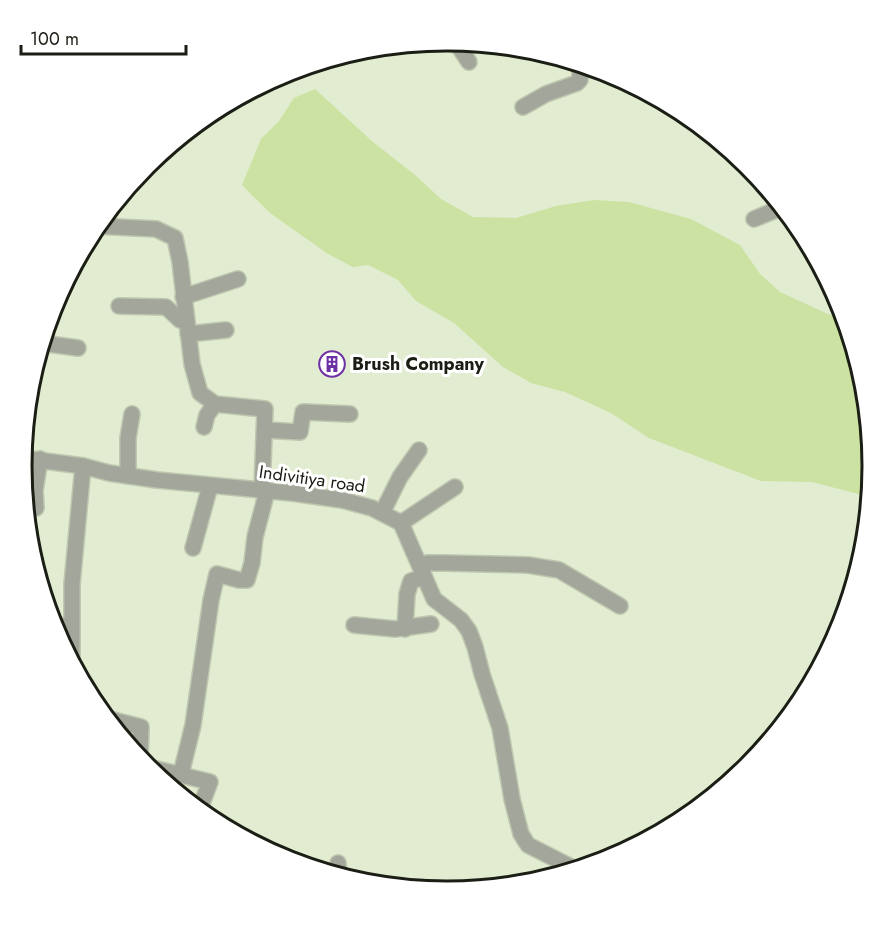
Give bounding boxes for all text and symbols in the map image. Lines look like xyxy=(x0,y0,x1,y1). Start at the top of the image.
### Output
scale bar xyxy=(21,18,186,56)
text: 100 m xyxy=(30,26,79,52)
building icon: Brush Company xyxy=(317,349,347,379)
place label: Brush Company xyxy=(352,351,485,377)
street label: Indivitiya road xyxy=(257,459,367,499)

